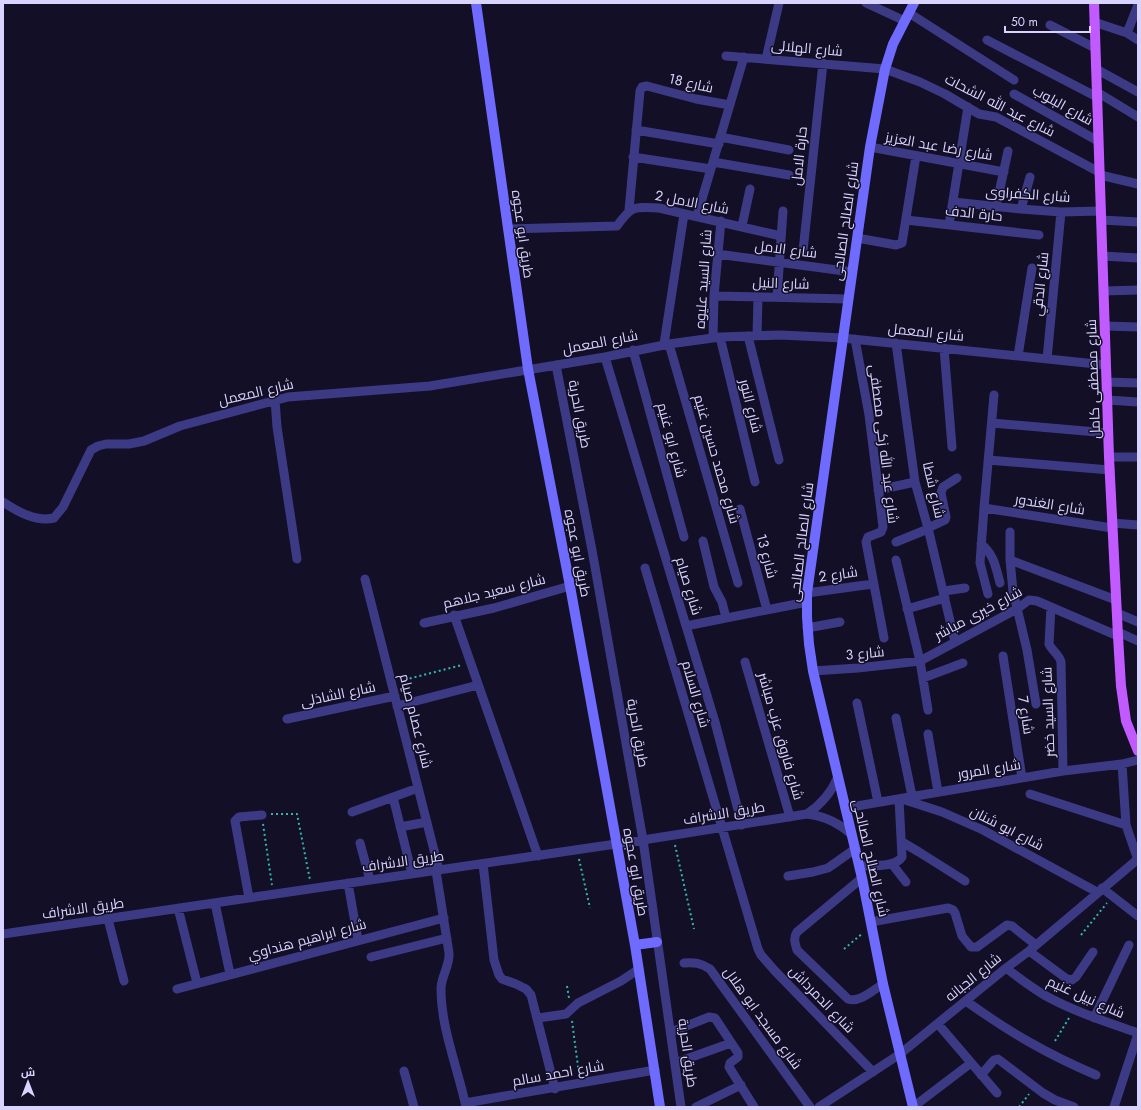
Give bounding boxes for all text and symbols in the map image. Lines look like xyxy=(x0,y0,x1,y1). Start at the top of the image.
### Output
scale bar xyxy=(1005,8,1090,34)
text: 50 m xyxy=(1011,13,1038,31)
street label: شارع الهلالى xyxy=(770,35,844,61)
street label: شارع 18 xyxy=(667,68,715,98)
street label: شارع عبد الله الشحات xyxy=(941,69,1059,141)
street label: شارع البلوب xyxy=(1029,80,1097,130)
street label: حارة الامل xyxy=(786,125,812,187)
street label: شارع رضا عبد العزيز xyxy=(883,127,994,165)
street label: شارع الصالح الصالحى xyxy=(827,160,863,282)
street label: شارع الكفراوى xyxy=(985,181,1071,207)
street label: شارع الامل 2 xyxy=(653,185,731,219)
street label: طريق ابو عجوه xyxy=(507,189,539,279)
street label: حارة الدف xyxy=(944,200,1004,226)
street label: شارع السيد عليوه xyxy=(690,229,716,329)
street label: شارع الامل xyxy=(754,235,818,263)
street label: شارع الدقي xyxy=(1027,251,1055,317)
street label: شارع النيل xyxy=(752,272,810,294)
street label: شارع المعمل xyxy=(887,318,965,346)
street label: شارع مصطفى كامل xyxy=(1081,319,1105,439)
street label: شارع المعمل xyxy=(561,325,639,359)
street label: شارع عبد الله زكى مصطفى xyxy=(864,363,904,525)
street label: شارع المعمل xyxy=(216,374,296,410)
street label: شارع النور xyxy=(734,376,767,435)
street label: طريق الحرية xyxy=(564,378,596,450)
street label: شارع محمد حسين غنيم xyxy=(689,392,745,526)
street label: شارع ابو غنيم xyxy=(652,400,692,480)
street label: شارع شطا xyxy=(918,460,950,520)
street label: شارع الصالح الصالحى xyxy=(784,481,818,603)
street label: شارع الغندور xyxy=(1013,488,1087,519)
street label: طريق ابو عجوه xyxy=(560,507,596,599)
street label: شارع 13 xyxy=(751,532,783,580)
street label: شارع صيام xyxy=(671,554,707,618)
street label: شارع 2 xyxy=(817,561,859,587)
street label: شارع سعيد جلاهم xyxy=(441,569,547,613)
street label: شارع خيرى مباشر xyxy=(930,581,1025,645)
street label: شارع 3 xyxy=(845,641,885,665)
street label: شارع السلام xyxy=(677,658,715,730)
street label: شارع السيد خضر xyxy=(1036,667,1060,758)
street label: شارع فاروق عزب مباشر xyxy=(753,669,809,802)
street label: شارع عصام صيام xyxy=(395,671,437,771)
street label: شارع الشاذلى xyxy=(299,676,377,712)
street label: شارع 7 xyxy=(1013,694,1039,736)
street label: طريق الحرية xyxy=(622,697,654,769)
street label: شارع المرور xyxy=(955,754,1022,784)
street label: طريق الاشراف xyxy=(682,797,766,829)
street label: شارع الصالح الصالحى xyxy=(848,797,894,919)
street label: شارع ابو شنان xyxy=(967,801,1047,855)
street label: طريق ابو عجوه xyxy=(618,826,654,918)
street label: طريق الاشراف xyxy=(361,845,445,877)
street label: طريق الاشراف xyxy=(41,892,125,924)
street label: شارع ابراهيم هنداوي xyxy=(245,914,369,966)
street label: شارع الجبانه xyxy=(940,948,1006,1006)
street label: شارع الدمرداش xyxy=(785,961,859,1037)
street label: شارع مسجد ابو هلال xyxy=(719,963,807,1073)
street label: شارع نبيل غنيم xyxy=(1044,971,1128,1023)
street label: طريق الحرية xyxy=(673,1017,703,1089)
street label: شارع احمد سالم xyxy=(511,1055,605,1091)
north arrow xyxy=(8,1062,48,1102)
text: ش xyxy=(21,1064,35,1080)

